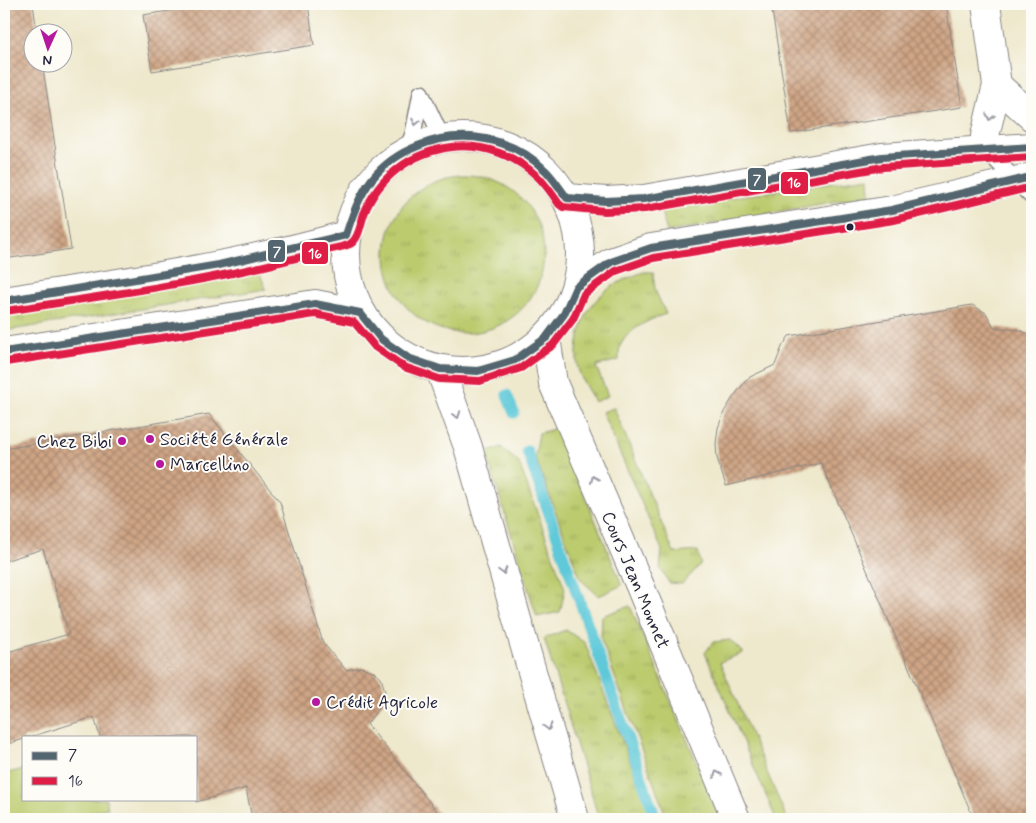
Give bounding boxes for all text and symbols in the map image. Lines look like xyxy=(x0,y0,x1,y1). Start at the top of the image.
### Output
north arrow xyxy=(22,22,72,72)
text: N xyxy=(42,51,53,69)
one-way arrow xyxy=(985,113,996,122)
one-way arrow xyxy=(411,117,421,126)
line badge: 7 xyxy=(747,167,767,191)
text: 7 xyxy=(753,171,762,189)
line badge: 16 xyxy=(780,171,809,195)
text: 16 xyxy=(787,174,801,192)
unlabelled marker xyxy=(845,222,855,232)
line badge: 7 xyxy=(267,239,286,263)
line badge: 16 xyxy=(301,241,329,265)
text: 7 xyxy=(273,243,282,261)
text: 16 xyxy=(308,245,322,263)
one-way arrow xyxy=(451,410,461,419)
place label: Société Générale xyxy=(160,428,288,452)
place label: Chez Bibi xyxy=(37,430,112,454)
marker: Société Générale xyxy=(144,433,156,445)
marker: Chez Bibi xyxy=(116,435,128,447)
place label: Marcellino xyxy=(170,453,249,477)
marker: Marcellino xyxy=(154,458,166,470)
one-way arrow xyxy=(589,475,600,484)
street label: Cours Jean Monnet xyxy=(595,508,675,653)
one-way arrow xyxy=(497,566,508,575)
place label: Crédit Agricole xyxy=(326,691,438,716)
marker: Crédit Agricole xyxy=(310,696,322,708)
one-way arrow xyxy=(542,722,552,731)
legend xyxy=(22,736,198,800)
text: 7 xyxy=(68,746,77,766)
one-way arrow xyxy=(713,770,724,779)
text: 16 xyxy=(68,772,83,792)

